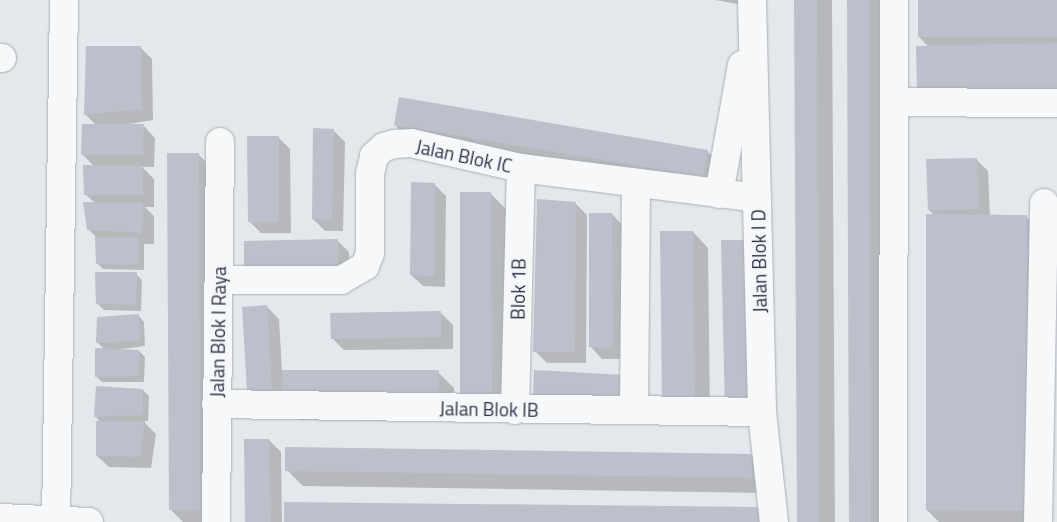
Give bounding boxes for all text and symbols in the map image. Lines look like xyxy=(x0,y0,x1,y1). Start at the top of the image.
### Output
street label: Jalan Blok IC xyxy=(414,135,514,177)
street label: Jalan Blok I D xyxy=(747,209,771,313)
street label: Blok 1B xyxy=(506,258,530,320)
street label: Jalan Blok I Raya xyxy=(205,266,231,398)
street label: Jalan Blok IB xyxy=(439,397,539,421)

